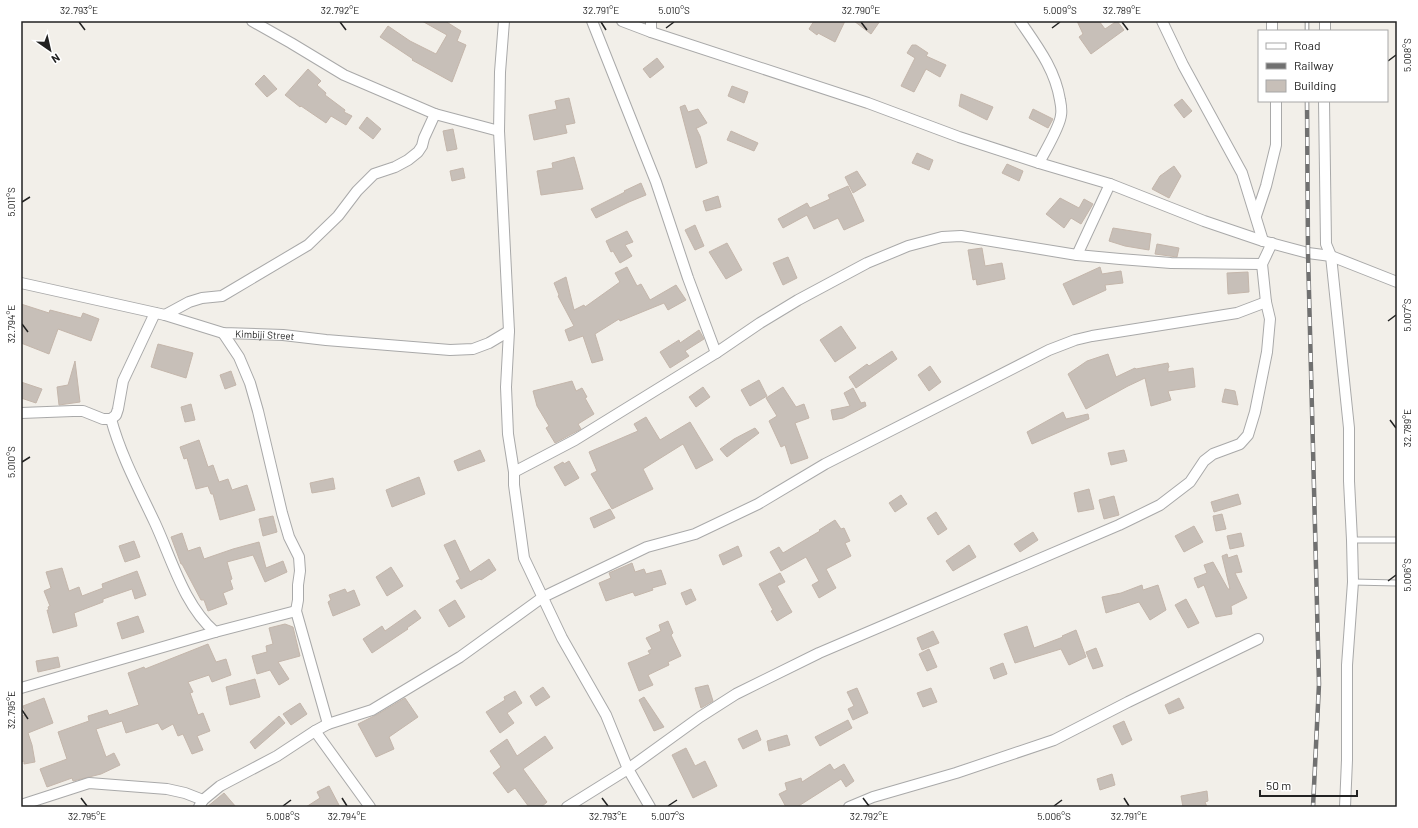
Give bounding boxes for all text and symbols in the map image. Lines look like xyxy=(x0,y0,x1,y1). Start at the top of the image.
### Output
text: 32.793°E xyxy=(60,4,98,16)
text: 32.792°E xyxy=(321,4,359,16)
text: 32.791°E xyxy=(583,4,619,16)
text: 5.010°S xyxy=(658,4,690,16)
text: 32.790°E xyxy=(842,4,880,16)
text: 5.009°S xyxy=(1043,4,1077,16)
text: 32.789°E xyxy=(1103,4,1141,16)
north arrow xyxy=(30,30,70,70)
legend xyxy=(1258,30,1388,102)
text: Road xyxy=(1294,38,1321,52)
text: 5.008°S xyxy=(1401,38,1413,72)
text: N xyxy=(49,51,63,66)
text: Railway xyxy=(1294,58,1334,72)
text: Building xyxy=(1294,78,1336,92)
text: 5.011°S xyxy=(5,187,17,217)
text: 5.007°S xyxy=(1401,298,1413,332)
text: 32.794°E xyxy=(5,305,17,343)
street label: Kimbiji Street xyxy=(235,327,295,342)
text: 32.789°E xyxy=(1401,409,1413,447)
text: 5.010°S xyxy=(5,446,17,478)
text: 5.006°S xyxy=(1401,558,1413,592)
text: 32.795°E xyxy=(5,691,17,729)
scale bar xyxy=(1260,772,1357,798)
text: 50 m xyxy=(1266,778,1291,792)
text: 32.795°E xyxy=(68,810,106,822)
text: 5.008°S xyxy=(266,810,300,822)
text: 32.794°E xyxy=(328,810,366,822)
text: 32.793°E xyxy=(589,810,627,822)
text: 5.007°S xyxy=(651,810,685,822)
text: 32.792°E xyxy=(850,810,888,822)
text: 5.006°S xyxy=(1037,810,1071,822)
text: 32.791°E xyxy=(1111,810,1147,822)

